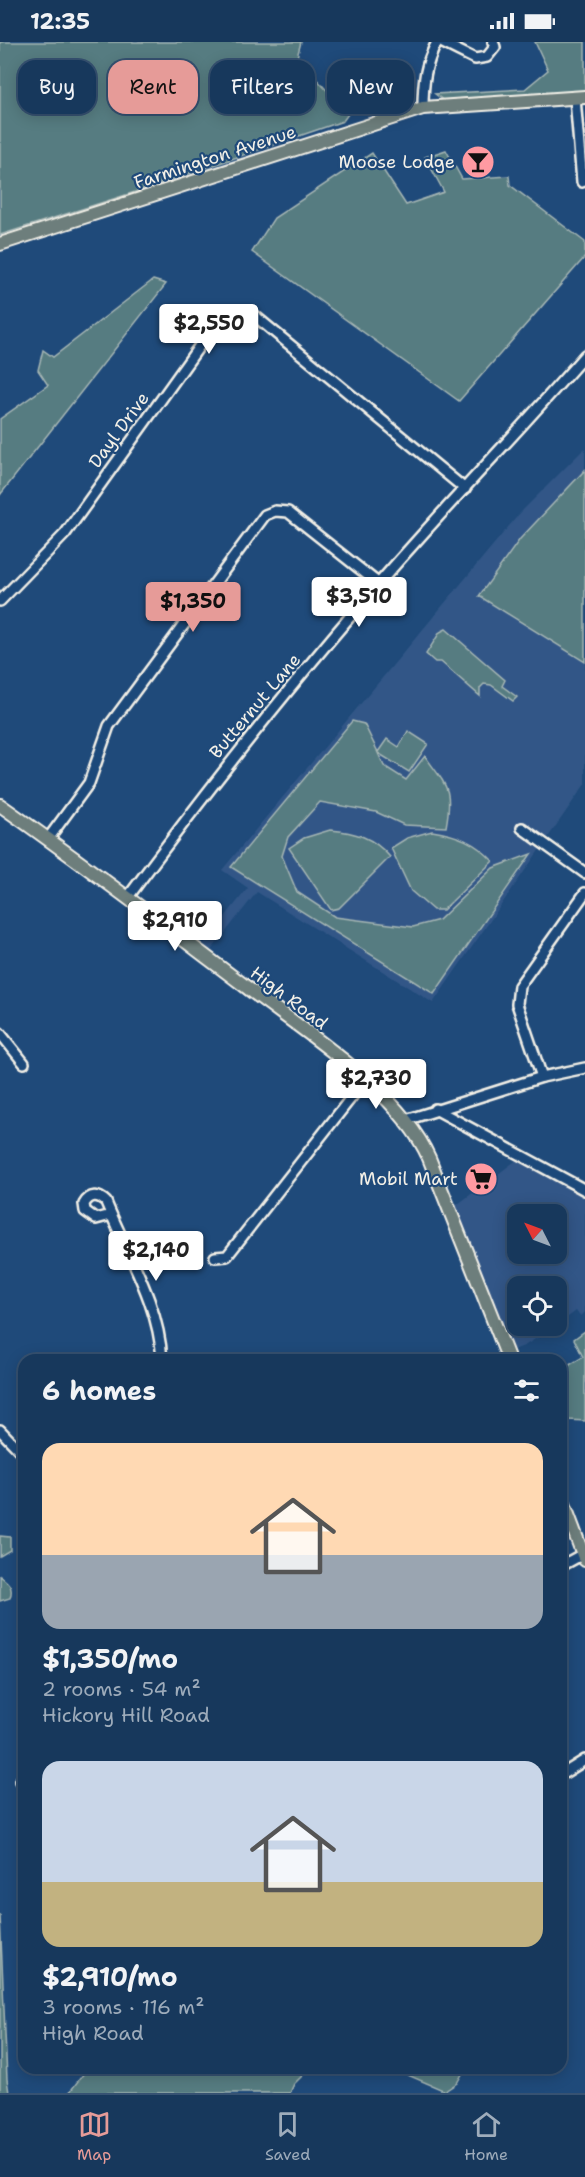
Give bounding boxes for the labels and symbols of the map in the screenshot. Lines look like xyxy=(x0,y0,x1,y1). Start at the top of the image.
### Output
street label: Farmington Avenue xyxy=(131,120,299,194)
bar icon: Moose Lodge xyxy=(460,144,496,180)
place label: Moose Lodge xyxy=(339,150,455,174)
pin: $2,550 xyxy=(160,304,258,355)
street label: Dayl Drive xyxy=(83,387,155,473)
pin: $3,510 xyxy=(310,577,408,628)
pin: $1,350 xyxy=(144,582,242,633)
street label: Butternut Lane xyxy=(204,648,306,764)
pin: $2,910 xyxy=(126,901,224,952)
street label: High Road xyxy=(245,961,333,1035)
pin: $2,730 xyxy=(327,1059,425,1110)
supermarket icon: Mobil Mart xyxy=(463,1161,499,1197)
place label: Mobil Mart xyxy=(359,1167,458,1191)
north arrow xyxy=(507,1204,567,1264)
pin: $2,140 xyxy=(107,1231,205,1282)

